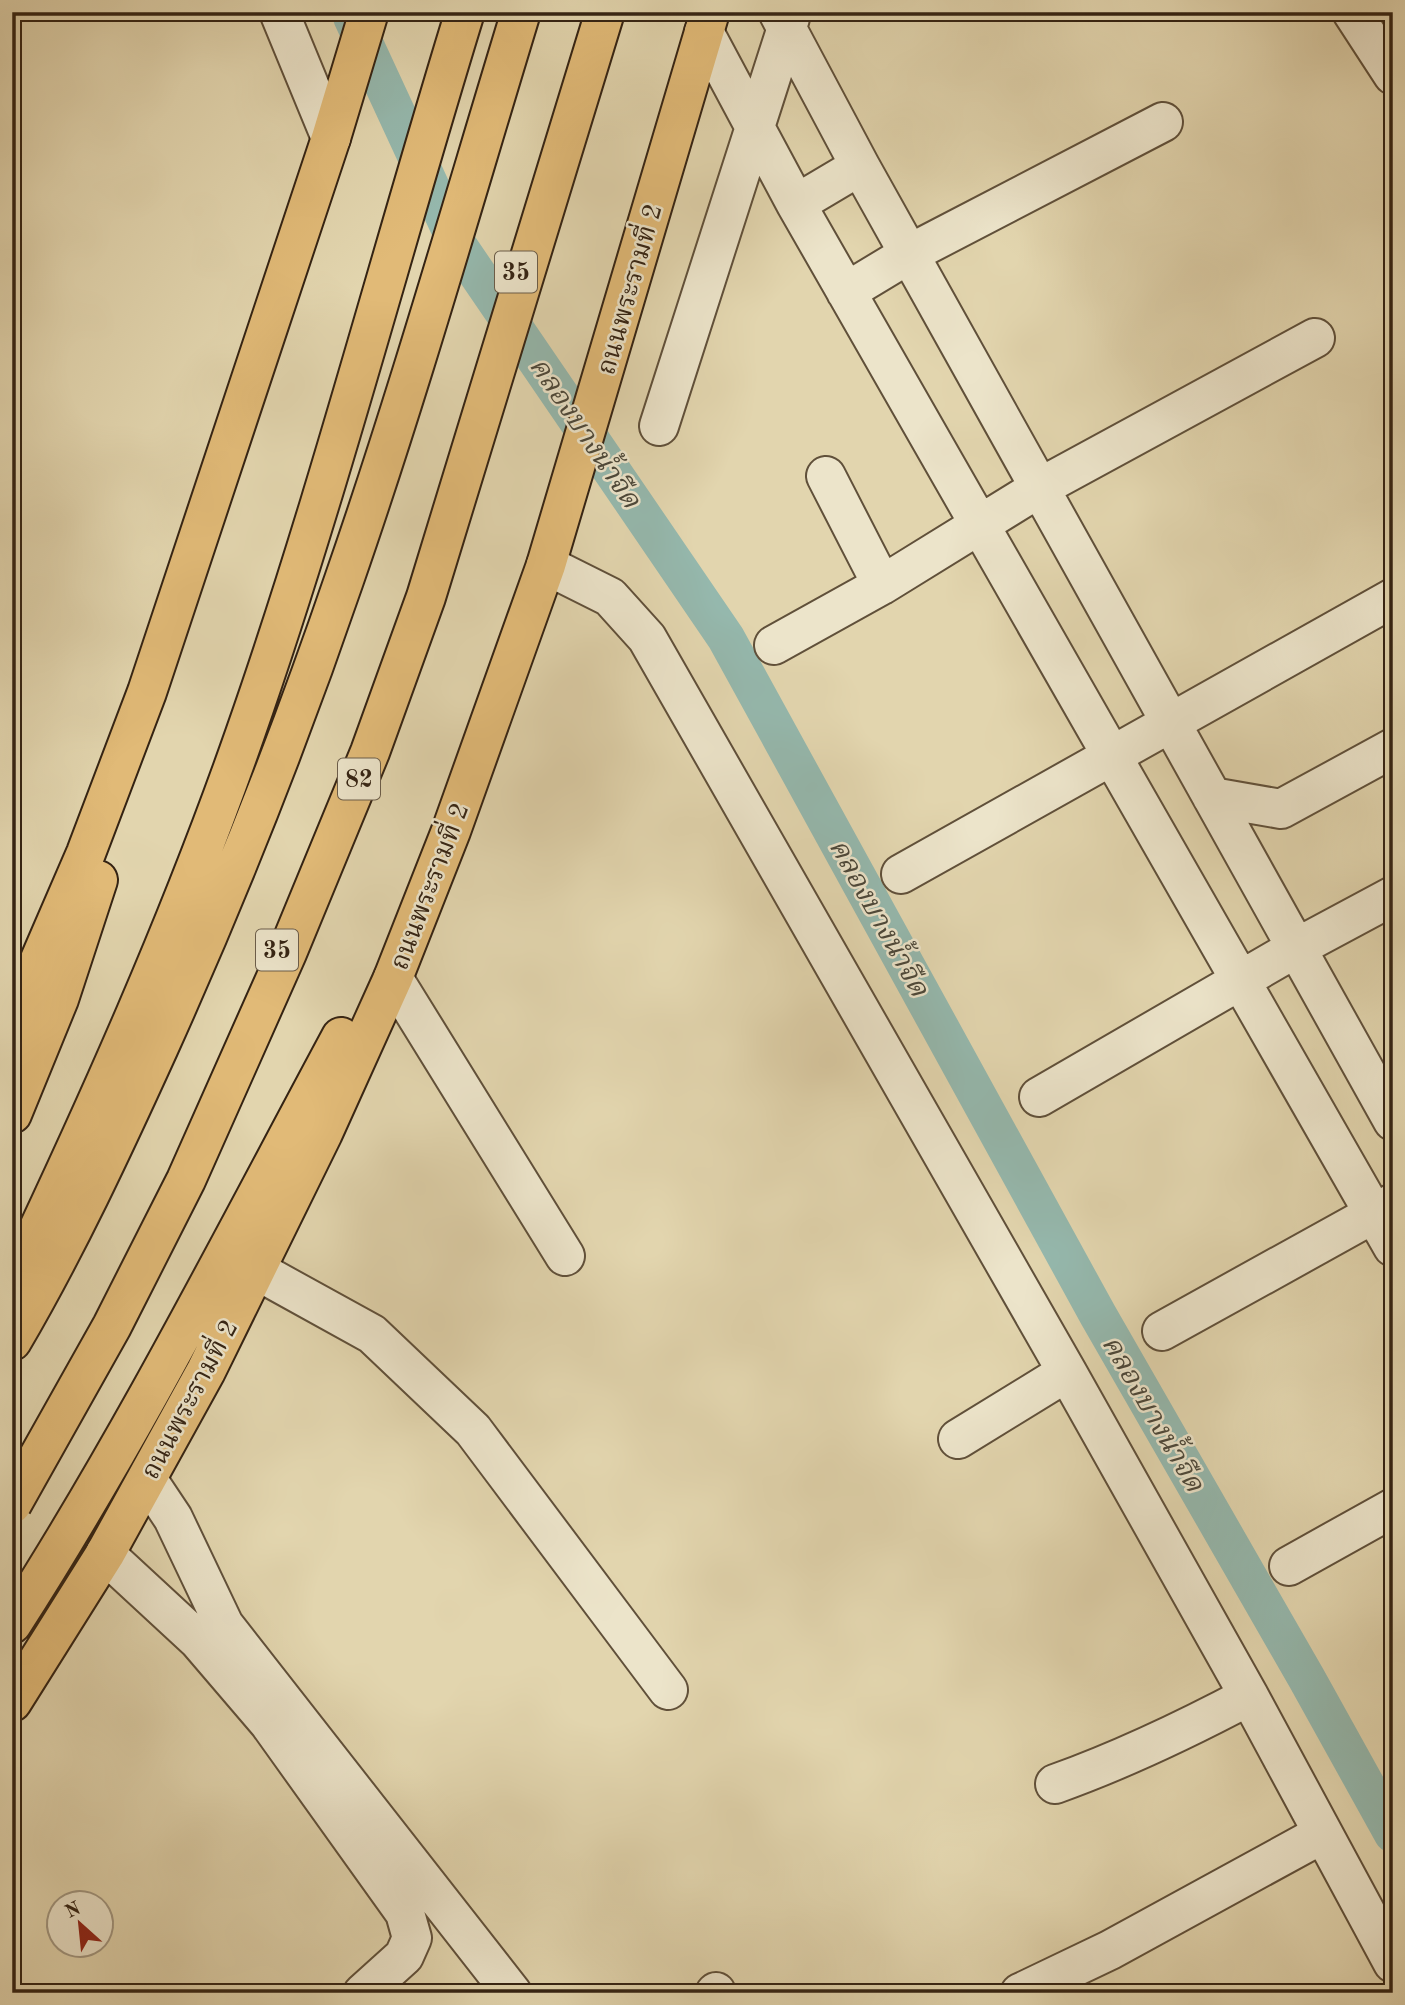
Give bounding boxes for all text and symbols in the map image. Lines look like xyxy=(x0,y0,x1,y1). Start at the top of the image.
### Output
street label: ถนนพระรามที่ 2 xyxy=(586,199,668,378)
road number: 35 xyxy=(495,251,537,292)
water label: คลองบางน้ำจืด xyxy=(523,348,652,515)
road number: 82 xyxy=(338,758,380,800)
street label: ถนนพระรามที่ 2 xyxy=(380,797,475,974)
water label: คลองบางน้ำจืด xyxy=(823,831,940,1003)
road number: 35 xyxy=(256,930,298,970)
street label: ถนนพระรามที่ 2 xyxy=(131,1312,244,1484)
water label: คลองบางน้ำจืด xyxy=(1095,1327,1216,1498)
north arrow xyxy=(46,1890,116,1960)
text: N xyxy=(63,1899,85,1923)

